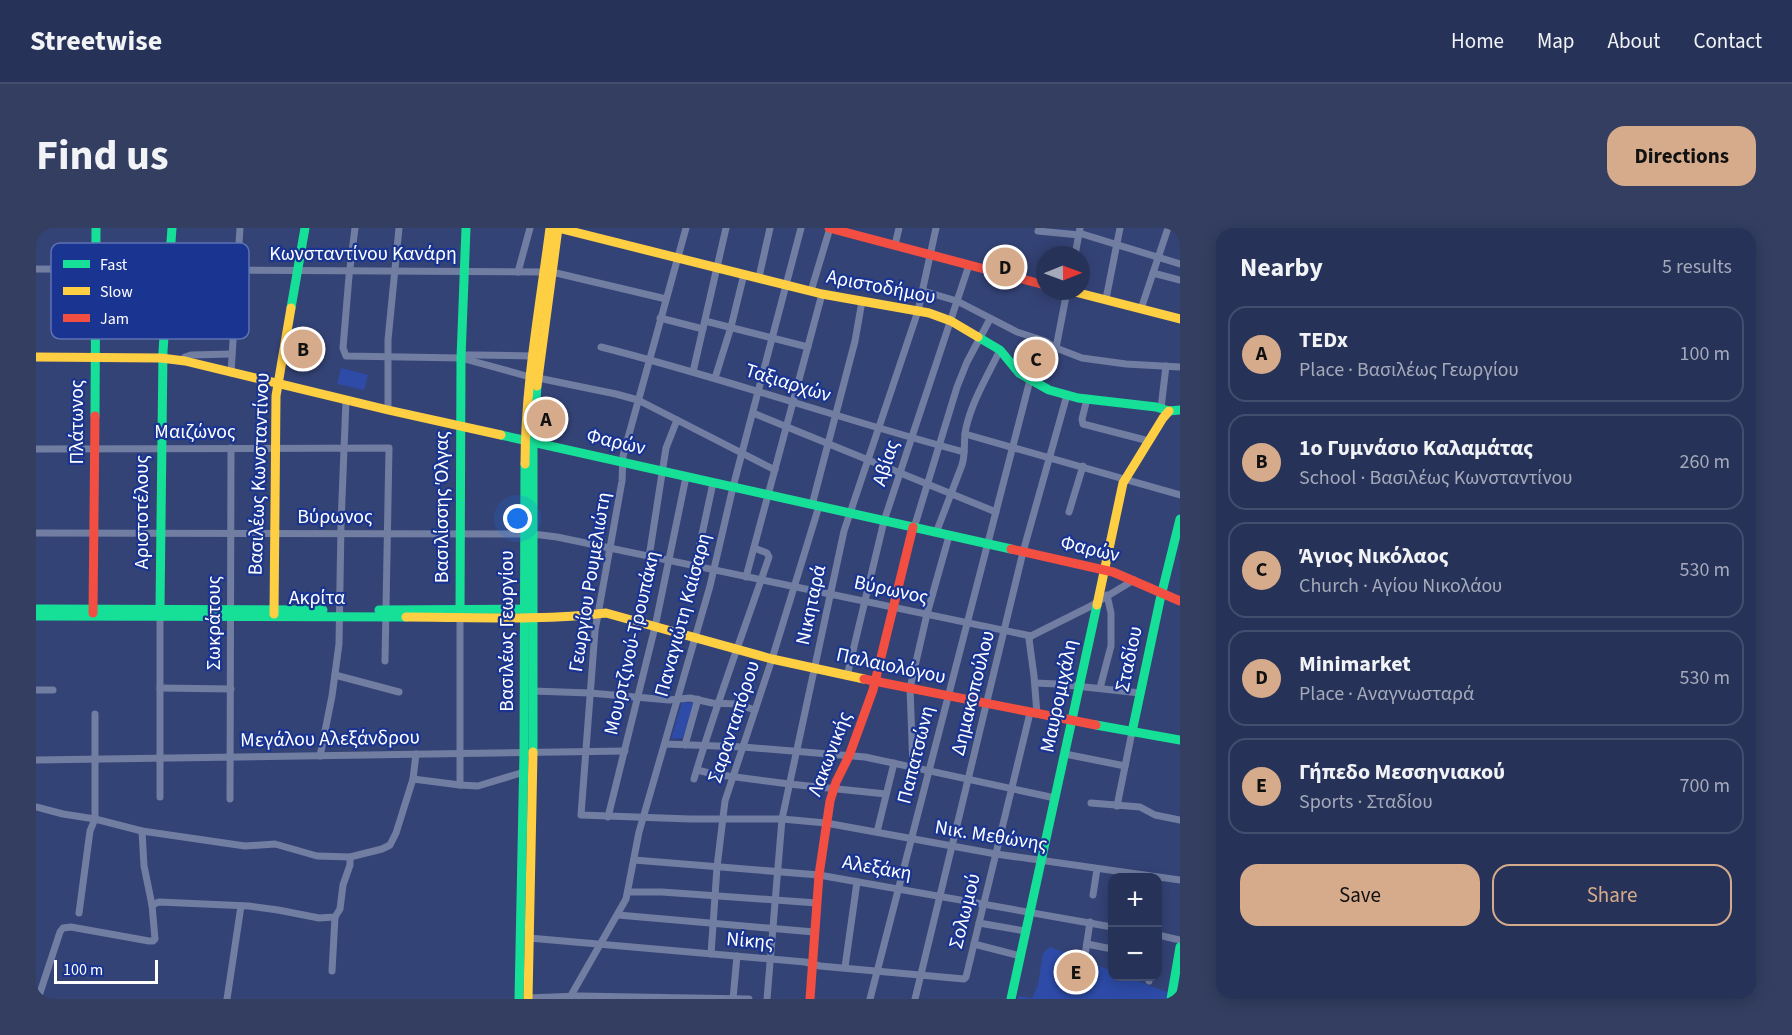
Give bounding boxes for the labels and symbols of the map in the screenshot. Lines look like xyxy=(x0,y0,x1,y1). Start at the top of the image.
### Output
street label: Κωνσταντίνου Κανάρη xyxy=(269,240,457,268)
legend xyxy=(51,243,249,339)
pin: D xyxy=(986,244,1024,290)
north arrow xyxy=(1036,246,1090,300)
text: Fast xyxy=(100,254,128,276)
street label: Αριστοδήμου xyxy=(824,263,938,311)
text: Slow xyxy=(100,281,133,303)
text: Jam xyxy=(100,308,129,330)
pin: B xyxy=(284,326,322,372)
pin: C xyxy=(1016,336,1056,382)
street label: Ταξιαρχών xyxy=(742,357,835,409)
street label: Βασιλέως Κωνσταντίνου xyxy=(241,372,277,576)
street label: Πλάτωνος xyxy=(63,379,91,465)
pin: A xyxy=(526,396,566,441)
street label: Μαιζώνος xyxy=(154,418,236,446)
street label: Φαρών xyxy=(584,422,649,462)
street label: Βασιλίσσης Όλγας xyxy=(428,430,456,583)
street label: Αβίας xyxy=(865,436,907,490)
street label: Αριστοτέλους xyxy=(128,454,156,569)
street label: Γεωργίου Ρουμελιώτη xyxy=(562,490,618,674)
street label: Βύρωνος xyxy=(297,503,373,531)
your location xyxy=(503,504,532,533)
street label: Φαρών xyxy=(1058,529,1123,569)
street label: Παναγιώτη Καίσαρη xyxy=(648,530,718,700)
street label: Μουρτζινού-Τρουπάκη xyxy=(597,548,667,738)
street label: Βασιλέως Γεωργίου xyxy=(493,550,521,712)
street label: Νικηταρά xyxy=(789,562,833,648)
street label: Βύρωνος xyxy=(851,568,931,612)
street label: Σωκράτους xyxy=(200,575,228,670)
street label: Ακρίτα xyxy=(289,584,345,612)
street label: Σταδίου xyxy=(1108,624,1150,694)
street label: Δημακοπούλου xyxy=(944,628,1002,758)
street label: Μαυρομιχάλη xyxy=(1033,637,1085,755)
street label: Παλαιολόγου xyxy=(834,641,948,691)
street label: Σαρανταπόρου xyxy=(701,657,767,787)
street label: Παπατσώνη xyxy=(890,703,942,807)
street label: Λακωνικής xyxy=(801,707,859,800)
street label: Μεγάλου Αλεξάνδρου xyxy=(240,723,420,755)
street label: Νικ. Μεθώνης xyxy=(933,813,1050,859)
street label: Αλεξάκη xyxy=(840,848,914,888)
street label: Σολωμού xyxy=(942,870,988,952)
street label: Νίκης xyxy=(725,925,775,957)
pin: E xyxy=(1056,950,1096,994)
scale bar xyxy=(54,957,158,984)

